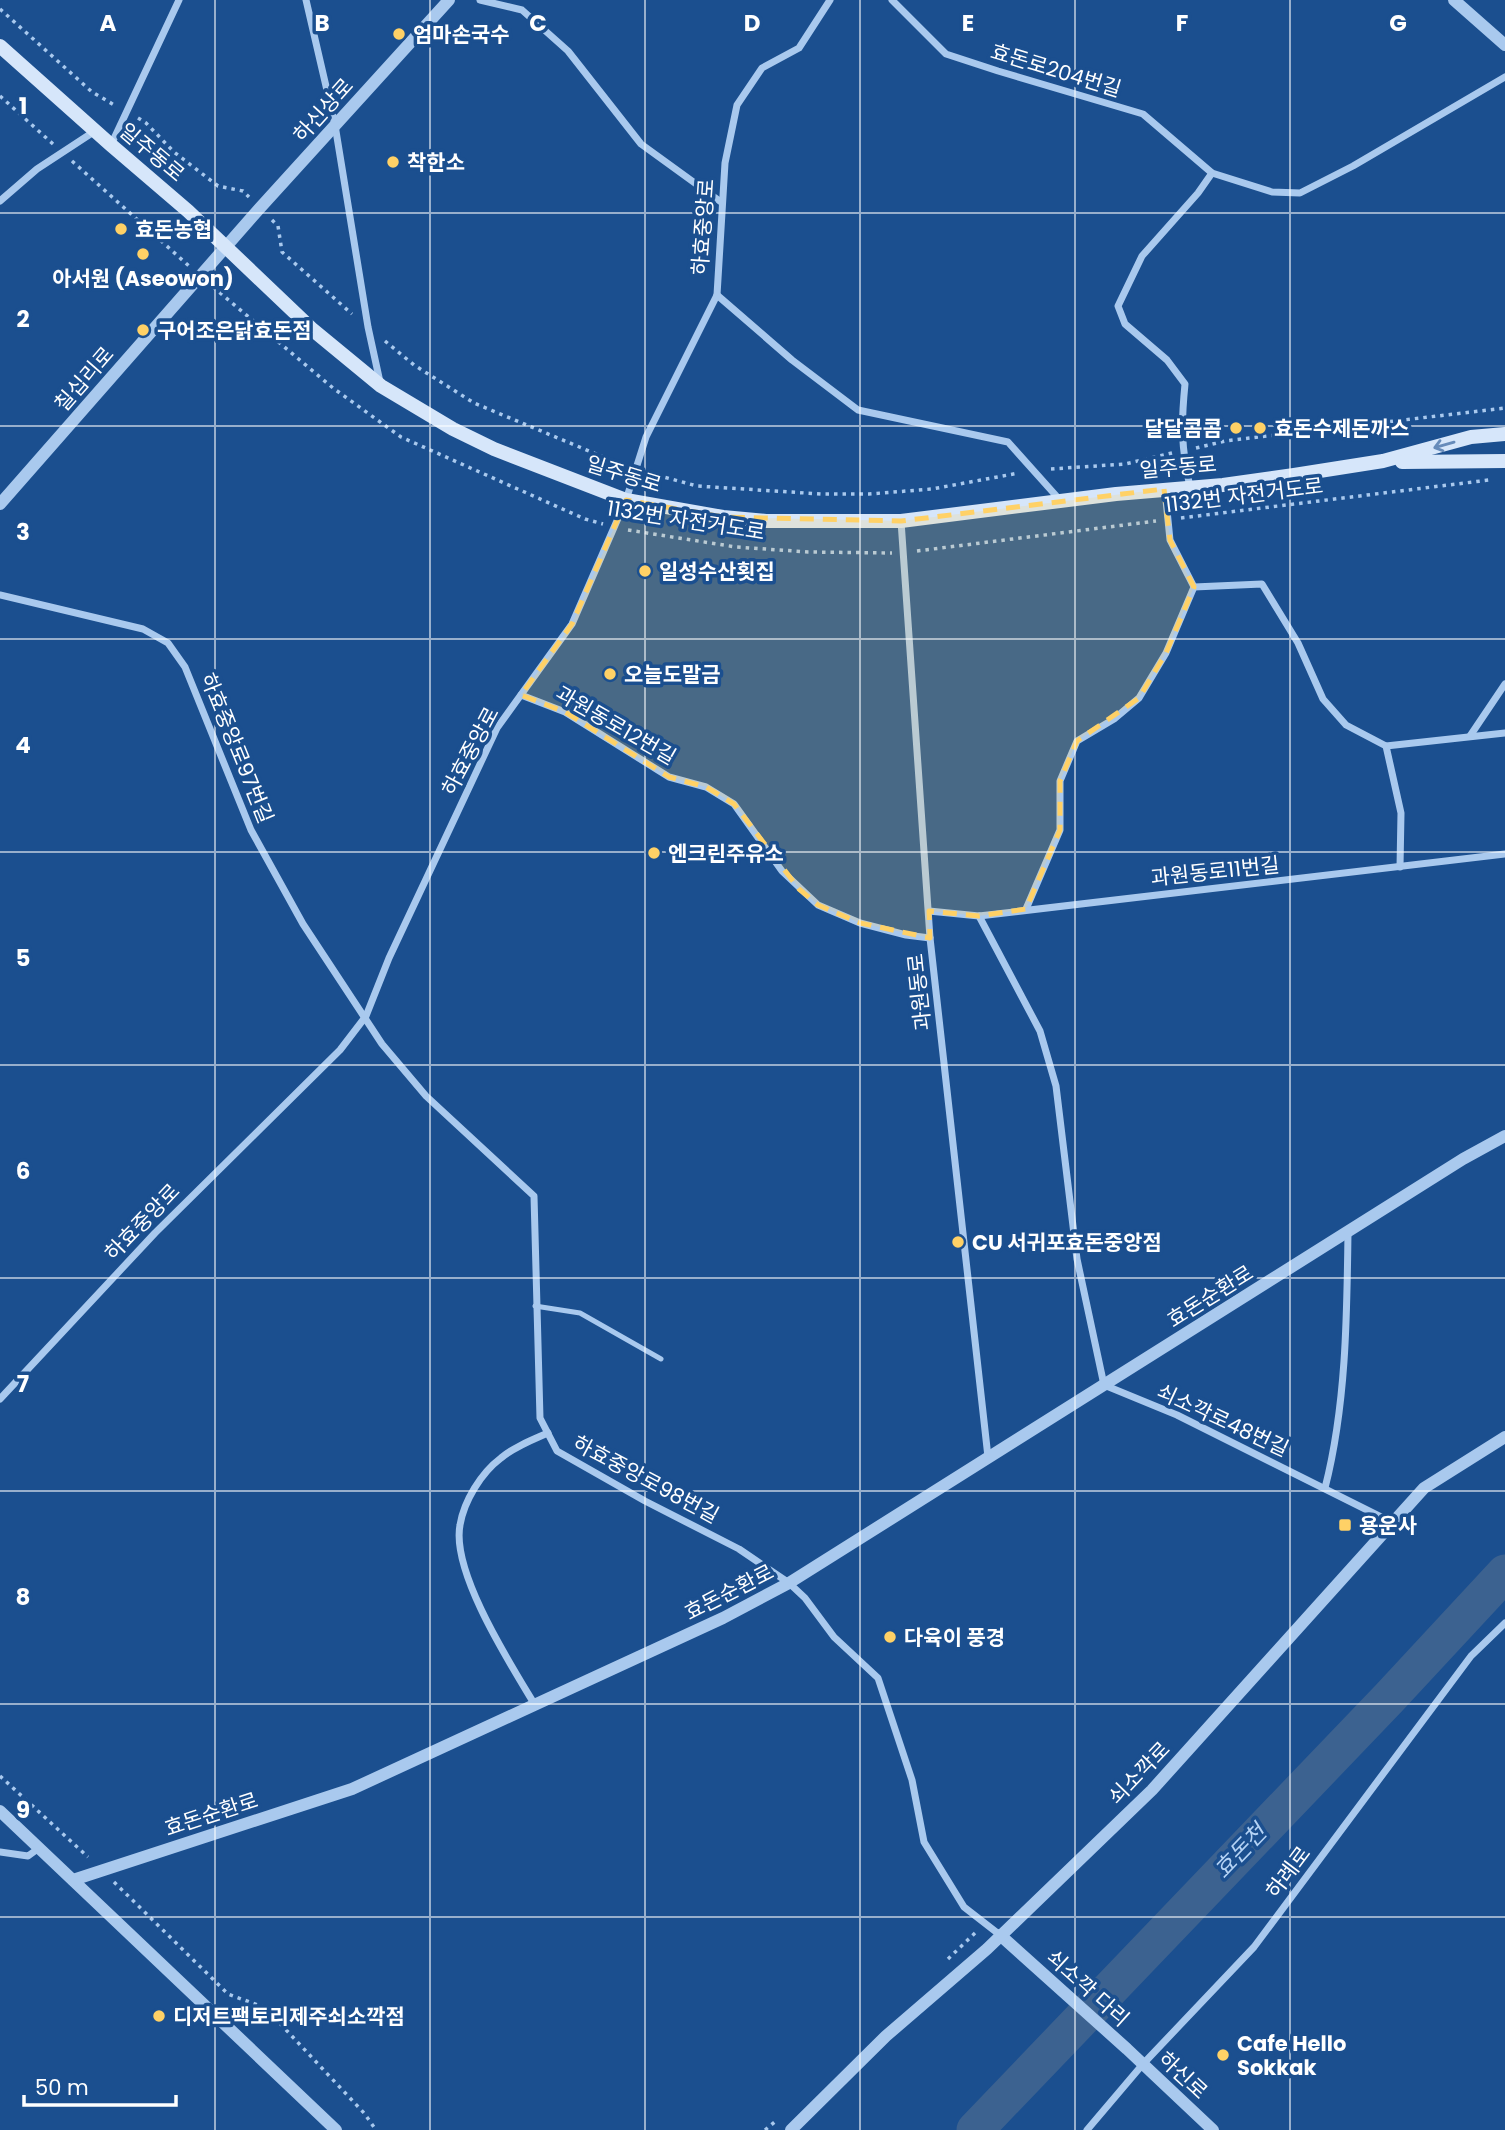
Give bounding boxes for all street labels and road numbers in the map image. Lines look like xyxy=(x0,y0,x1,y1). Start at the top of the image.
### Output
street label: 효돈로204번길 xyxy=(987,36,1125,104)
street label: 하신상로 xyxy=(286,72,360,148)
street label: 일주동로 xyxy=(113,116,191,188)
street label: 하효중앙로 xyxy=(685,178,721,276)
street label: 칠십리로 xyxy=(48,340,120,418)
street label: 일주동로 xyxy=(583,449,665,499)
street label: 일주동로 xyxy=(1138,449,1218,485)
street label: 1132번 자전거도로 xyxy=(1163,471,1325,519)
street label: 1132번 자전거도로 xyxy=(605,493,767,547)
street label: 하효중앙로97번길 xyxy=(194,668,280,828)
street label: 과원동로12번길 xyxy=(550,679,682,771)
street label: 하효중앙로 xyxy=(435,702,505,800)
street label: 과원동로11번길 xyxy=(1149,850,1281,892)
street label: 과원동로 xyxy=(901,952,937,1032)
street label: 하효중앙로 xyxy=(98,1177,186,1267)
street label: 효돈순환로 xyxy=(1161,1258,1259,1334)
street label: 쇠소깍로48번길 xyxy=(1152,1377,1294,1463)
street label: 하효중앙로98번길 xyxy=(568,1428,724,1530)
street label: 효돈순환로 xyxy=(679,1557,779,1627)
street label: 쇠소깍로 xyxy=(1102,1735,1176,1811)
street label: 효돈순환로 xyxy=(161,1785,261,1843)
street label: 하례로 xyxy=(1259,1840,1317,1904)
street label: 쇠소깍 다리 xyxy=(1040,1943,1136,2033)
street label: 하신로 xyxy=(1152,2045,1214,2105)

